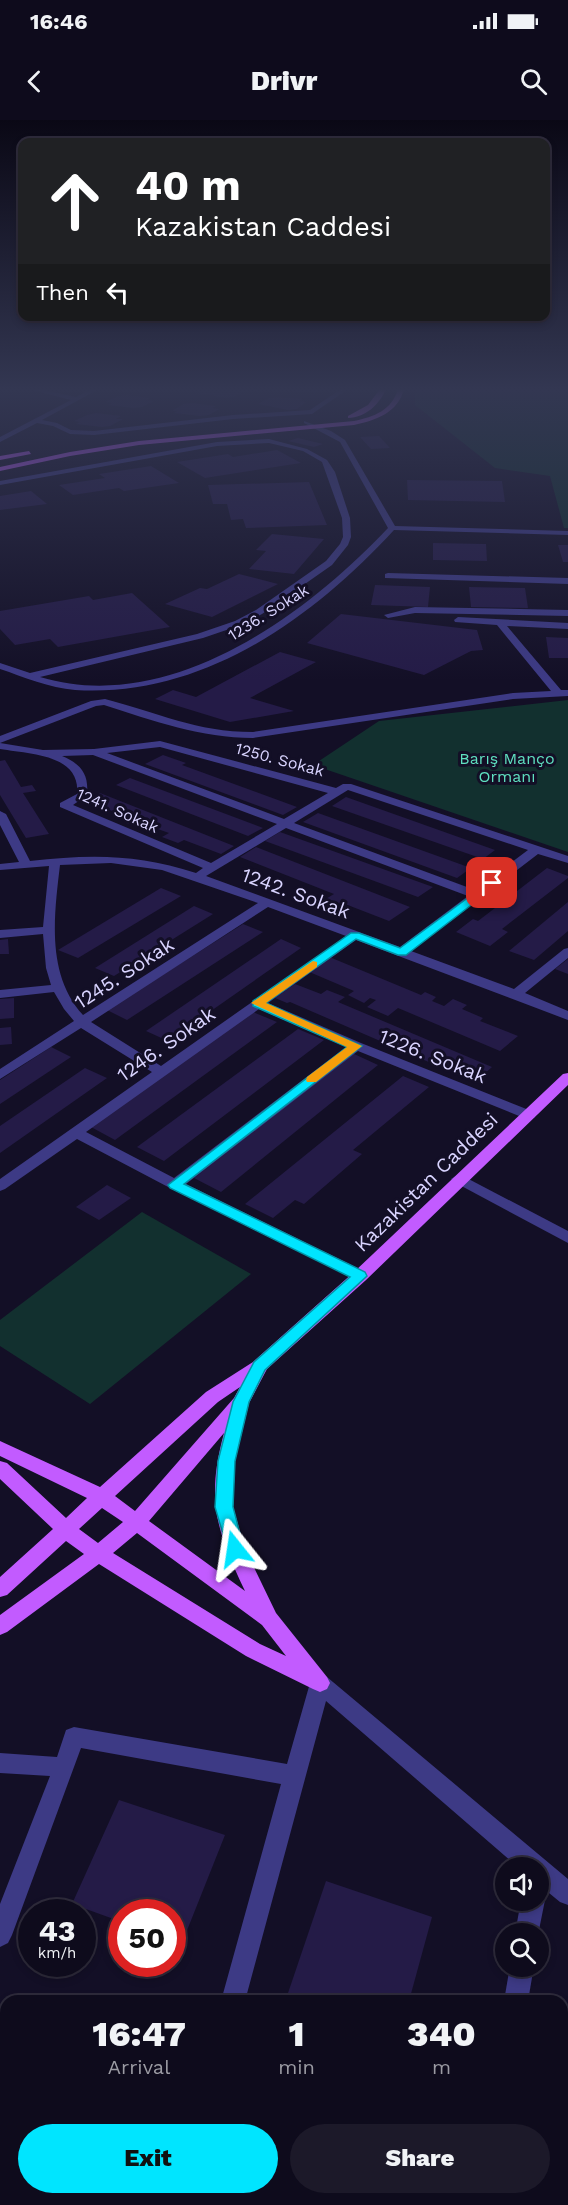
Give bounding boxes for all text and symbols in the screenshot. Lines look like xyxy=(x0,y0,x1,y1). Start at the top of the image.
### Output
text: 16:46 xyxy=(30,9,87,34)
icon: back xyxy=(18,65,51,98)
text: Drivr xyxy=(251,65,317,97)
icon: search xyxy=(517,65,550,98)
text: 40 m xyxy=(135,161,241,210)
icon: ahead xyxy=(36,162,114,240)
text: Kazakistan Caddesi xyxy=(135,211,391,243)
icon: left xyxy=(101,276,134,309)
text: Then xyxy=(36,280,89,305)
street label: 1236. Sokak xyxy=(225,580,312,645)
street label: 1250. Sokak xyxy=(233,739,326,780)
park label: Barış Manço Ormanı xyxy=(459,749,555,786)
street label: 1241. Sokak xyxy=(74,784,162,837)
pin xyxy=(466,857,517,908)
street label: 1242. Sokak xyxy=(239,862,353,924)
icon: arrive xyxy=(475,866,508,899)
street label: 1245. Sokak xyxy=(70,932,178,1014)
street label: 1246. Sokak xyxy=(112,1001,220,1087)
street label: 1226. Sokak xyxy=(376,1024,490,1088)
street label: Kazakistan Caddesi xyxy=(349,1107,503,1257)
position arrow xyxy=(203,1517,267,1581)
map controls xyxy=(495,1857,549,1977)
button: sound xyxy=(495,1857,549,1911)
speed limit sign: 50 xyxy=(108,1899,186,1977)
text: 43 xyxy=(38,1913,76,1948)
button: search xyxy=(495,1923,549,1977)
text: km/h xyxy=(38,1944,76,1962)
text: 16:47 xyxy=(92,2013,186,2055)
text: 1 xyxy=(288,2013,305,2055)
text: 340 xyxy=(407,2013,476,2055)
text: Arrival xyxy=(108,2055,170,2079)
text: min xyxy=(278,2055,315,2079)
text: m xyxy=(432,2055,451,2079)
button: Exit xyxy=(18,2124,278,2193)
button: Share xyxy=(290,2124,550,2193)

